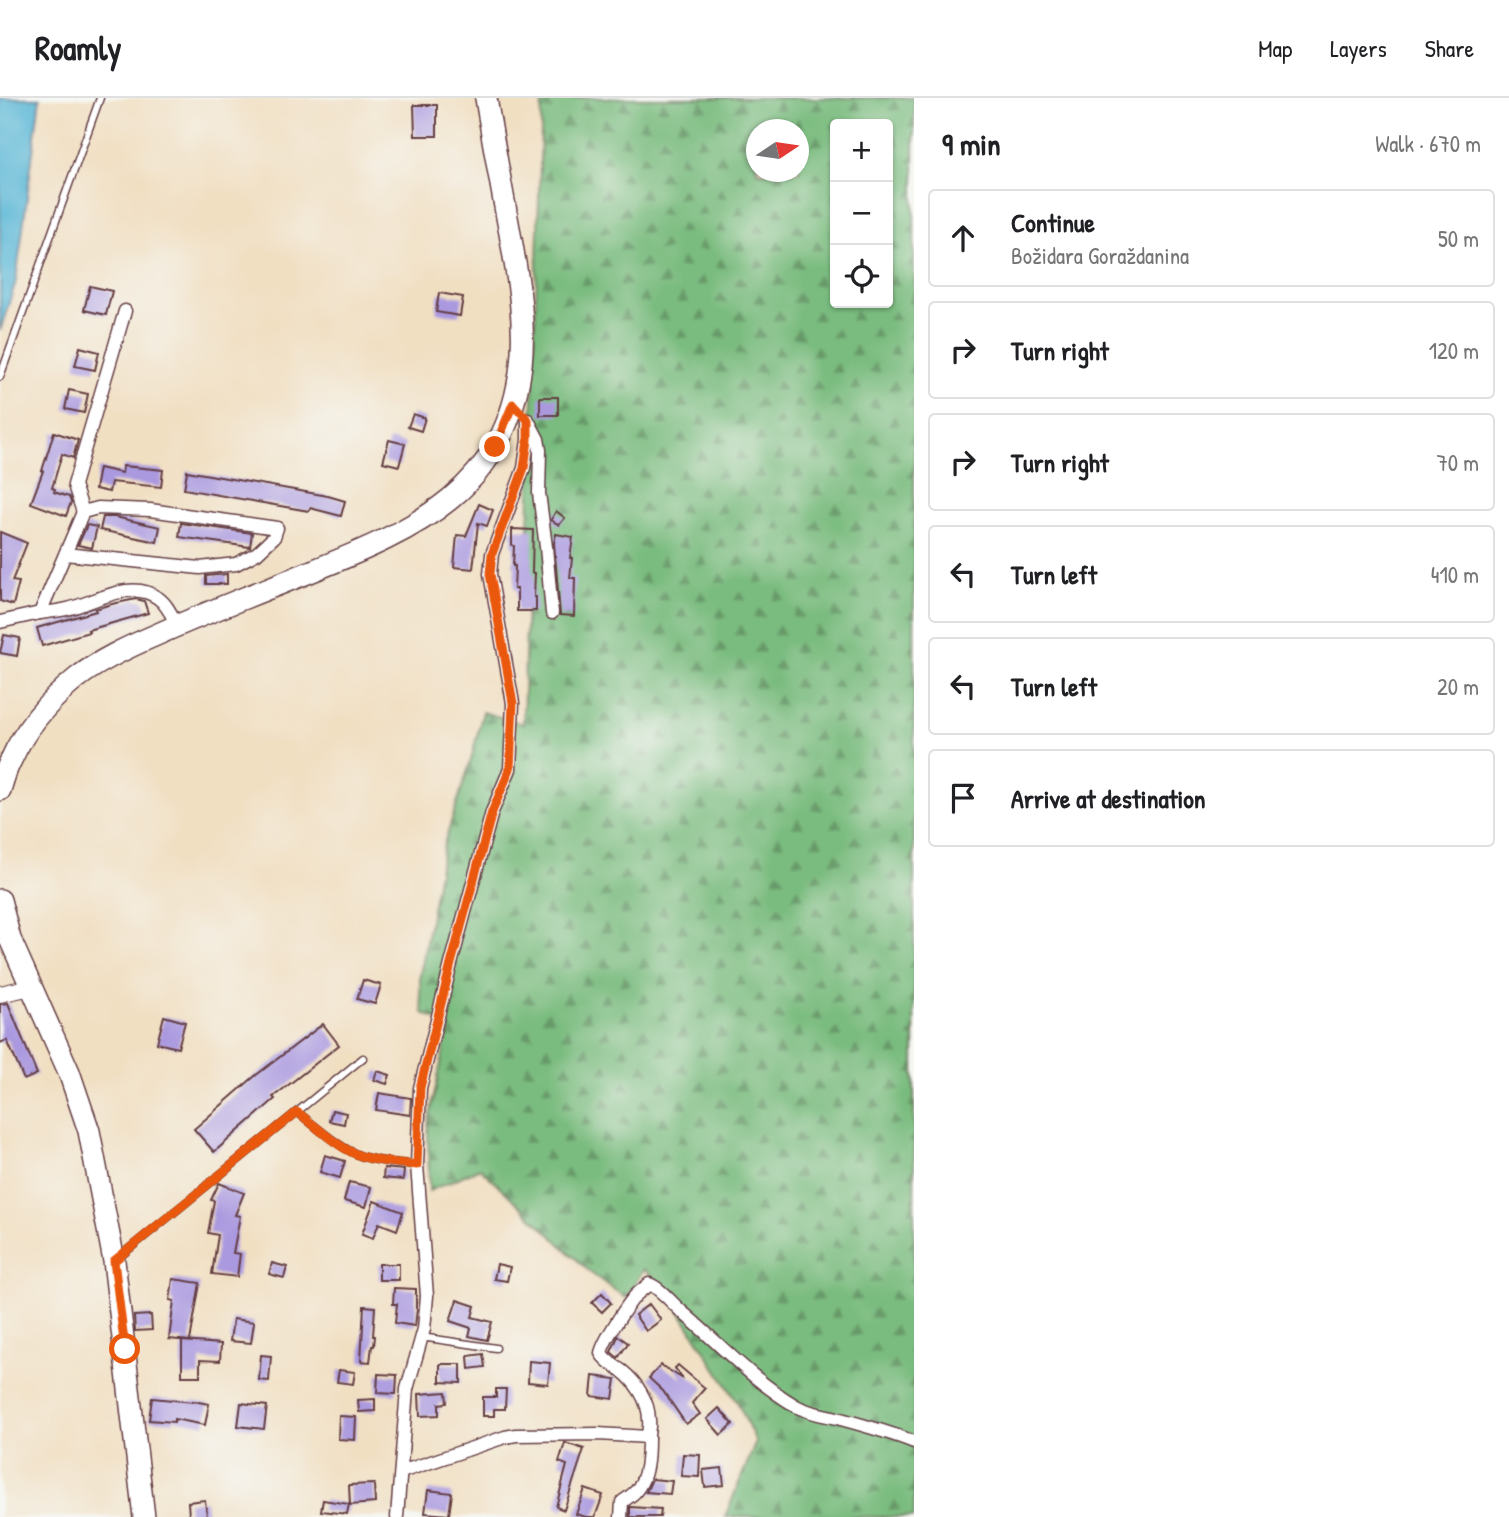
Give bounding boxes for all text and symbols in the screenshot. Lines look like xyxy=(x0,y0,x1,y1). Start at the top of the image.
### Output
text: Roamly xyxy=(35,26,121,70)
text: Map xyxy=(1258,32,1292,64)
text: Layers xyxy=(1330,32,1387,64)
text: Share xyxy=(1425,32,1474,64)
north arrow xyxy=(746,119,809,182)
map controls xyxy=(830,119,893,308)
button: + xyxy=(830,119,893,182)
text: 9 min xyxy=(942,124,1001,164)
text: Walk · 670 m xyxy=(1375,128,1481,159)
button: − xyxy=(830,182,893,245)
text: Continue xyxy=(1011,205,1095,240)
icon: ahead xyxy=(944,219,982,257)
text: 50 m xyxy=(1438,223,1479,254)
text: Božidara Goraždanina xyxy=(1011,240,1189,271)
button: locate xyxy=(830,245,893,308)
icon: right xyxy=(944,331,982,369)
text: Turn right xyxy=(1011,333,1109,368)
text: 120 m xyxy=(1429,335,1479,366)
route end xyxy=(479,431,510,462)
icon: right xyxy=(944,443,982,481)
text: Turn right xyxy=(1011,445,1109,480)
text: 70 m xyxy=(1436,447,1479,478)
icon: left xyxy=(944,555,982,593)
text: Turn left xyxy=(1011,557,1097,592)
text: 410 m xyxy=(1431,559,1479,590)
icon: left xyxy=(944,667,982,705)
text: Turn left xyxy=(1011,669,1097,704)
text: 20 m xyxy=(1437,671,1479,702)
icon: arrive xyxy=(944,779,982,817)
text: Arrive at destination xyxy=(1011,781,1206,816)
route start xyxy=(109,1333,140,1364)

